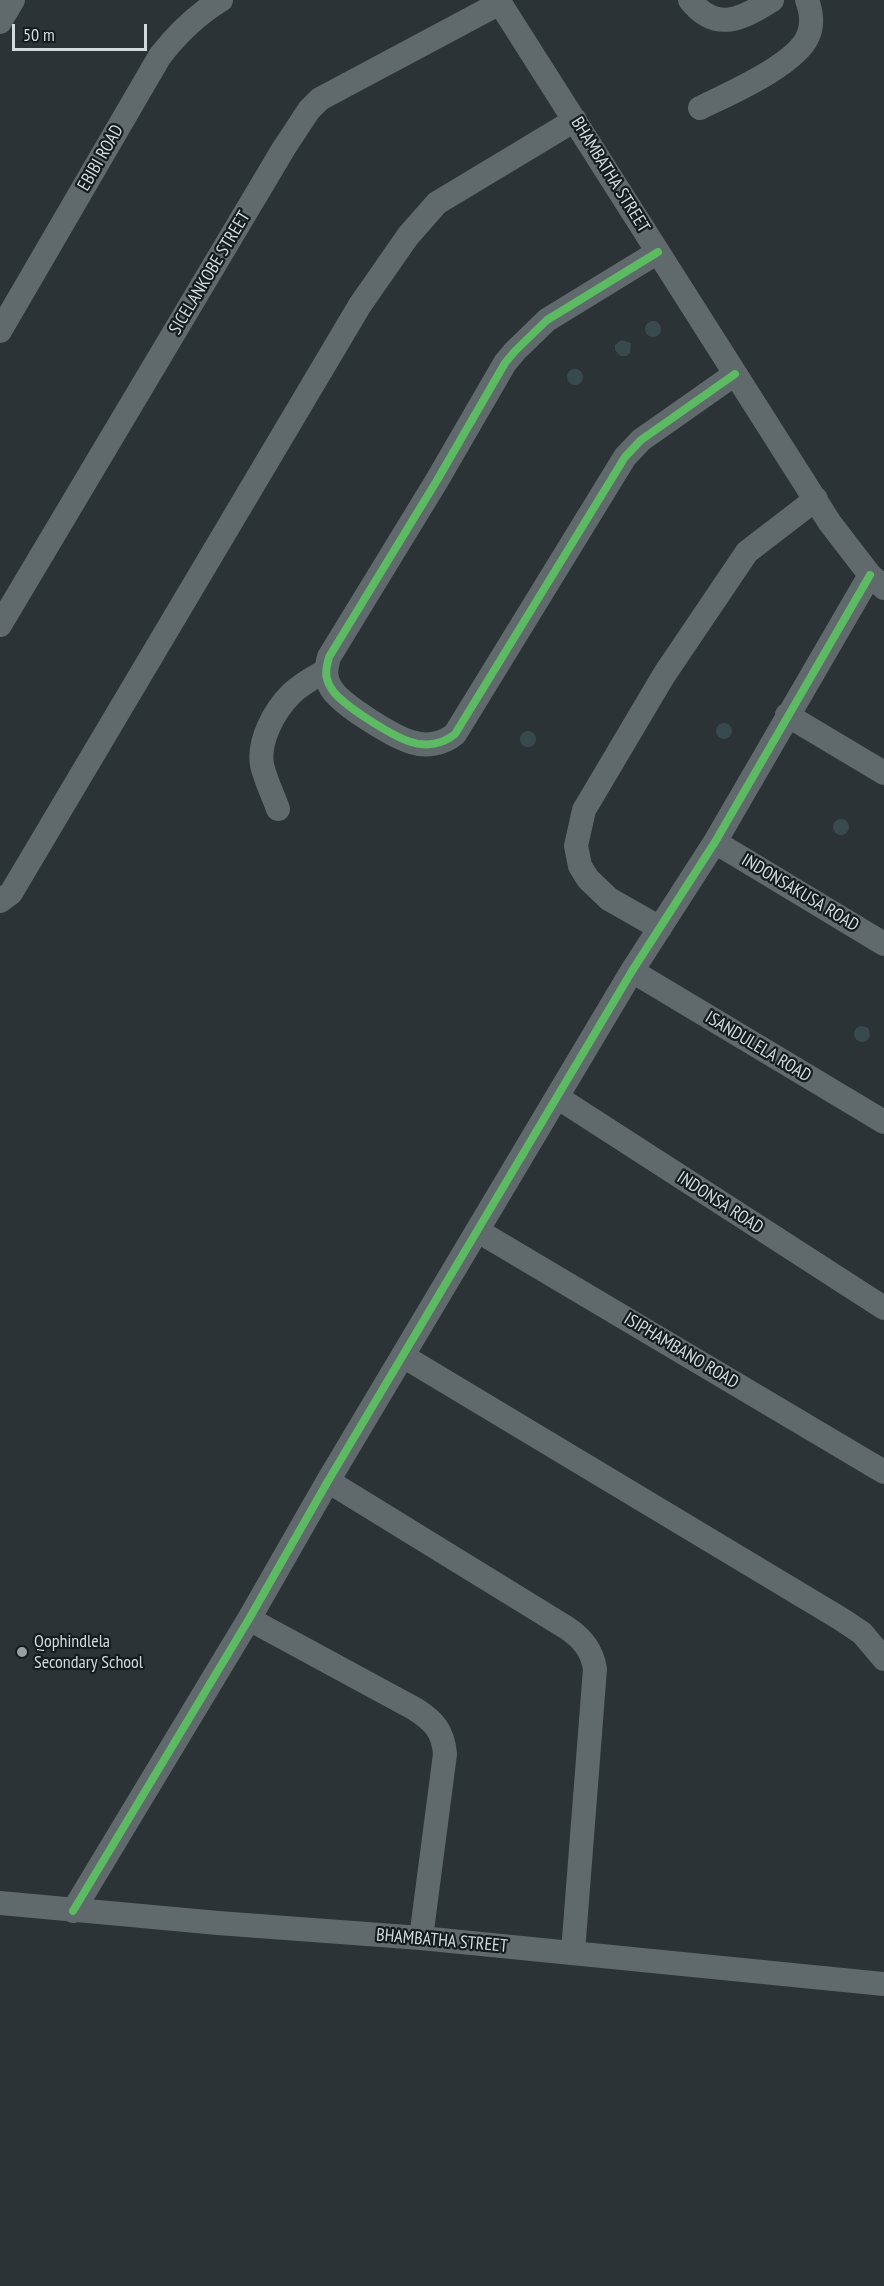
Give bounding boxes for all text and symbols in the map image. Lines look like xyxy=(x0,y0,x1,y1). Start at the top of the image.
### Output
scale bar xyxy=(15,12,150,50)
text: 50 m xyxy=(23,23,55,46)
street label: BHAMBATHA STREET xyxy=(566,113,654,237)
street label: EBIBI ROAD xyxy=(74,121,128,195)
street label: SICELANKOBE STREET xyxy=(165,207,255,339)
street label: INDONSAKUSA ROAD xyxy=(737,849,863,937)
street label: ISANDULELA ROAD xyxy=(701,1007,815,1087)
street label: INDONSA ROAD xyxy=(673,1167,767,1239)
street label: ISIPHAMBANO ROAD xyxy=(620,1308,742,1394)
place label: Qophindlela Secondary School xyxy=(34,1631,143,1674)
marker: Qophindlela Secondary School xyxy=(15,1645,29,1659)
street label: BHAMBATHA STREET xyxy=(375,1924,509,1958)

